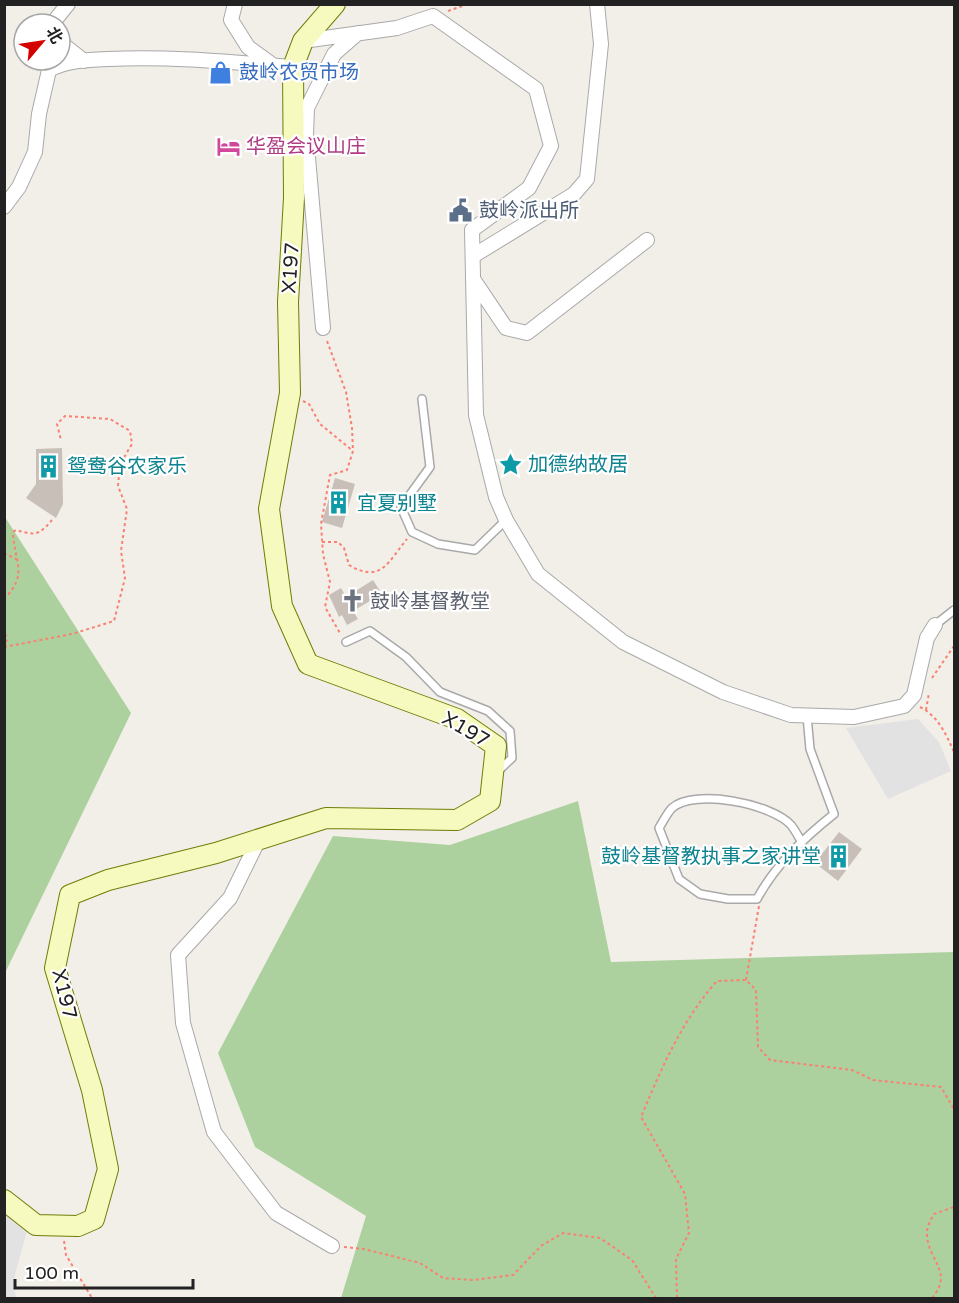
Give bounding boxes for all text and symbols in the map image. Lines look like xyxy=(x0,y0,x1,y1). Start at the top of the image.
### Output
north arrow xyxy=(12,12,72,72)
text: 北 xyxy=(42,23,67,47)
shop icon: 鼓岭农贸市场 xyxy=(208,59,234,85)
place label: 鼓岭农贸市场 xyxy=(239,61,359,85)
hotel icon: 华盈会议山庄 xyxy=(215,133,241,159)
place label: 华盈会议山庄 xyxy=(246,135,366,159)
public building icon: 鼓岭派出所 xyxy=(448,197,474,223)
place label: 鼓岭派出所 xyxy=(479,199,579,223)
street label: X197 xyxy=(277,242,305,294)
place icon: 加德纳故居 xyxy=(497,451,523,477)
building icon: 鸳鸯谷农家乐 xyxy=(36,453,62,479)
place label: 加德纳故居 xyxy=(528,453,628,477)
place label: 鸳鸯谷农家乐 xyxy=(67,455,187,479)
building icon: 宜夏别墅 xyxy=(326,490,352,516)
place label: 宜夏别墅 xyxy=(357,492,437,516)
church icon: 鼓岭基督教堂 xyxy=(339,588,365,614)
place label: 鼓岭基督教堂 xyxy=(370,590,490,614)
street label: X197 xyxy=(437,707,494,753)
building icon: 鼓岭基督教执事之家讲堂 xyxy=(826,843,852,869)
place label: 鼓岭基督教执事之家讲堂 xyxy=(601,845,821,869)
street label: X197 xyxy=(46,967,82,1022)
scale bar xyxy=(15,1252,194,1290)
text: 100 m xyxy=(24,1262,79,1284)

